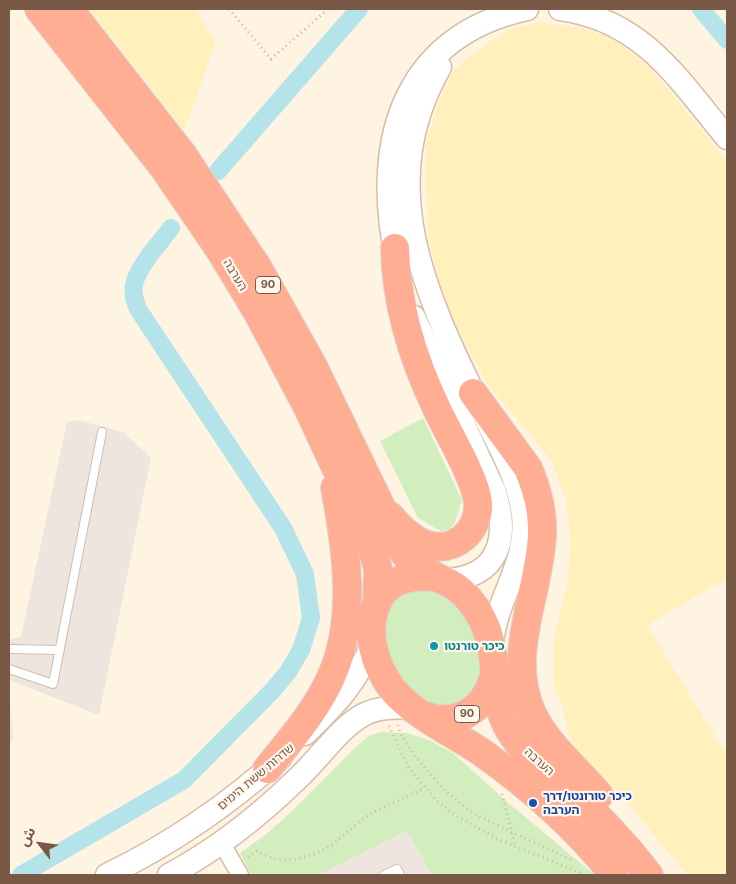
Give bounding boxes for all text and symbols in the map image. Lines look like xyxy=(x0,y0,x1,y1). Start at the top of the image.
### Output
street label: הערבה xyxy=(220,256,250,294)
road number: 90 xyxy=(256,276,280,294)
place label: כיכר טורנטו xyxy=(444,639,505,653)
marker: כיכר טורנטו xyxy=(428,640,440,652)
road number: 90 xyxy=(454,706,480,722)
street label: שדרות ששת הימים xyxy=(215,741,297,813)
street label: הערבה xyxy=(521,745,557,779)
place label: כיכר טורונטו/דרך הערבה xyxy=(543,789,632,817)
marker: כיכר טורונטו/דרך הערבה xyxy=(527,797,539,809)
north arrow xyxy=(15,819,65,869)
text: ش xyxy=(14,824,39,849)

